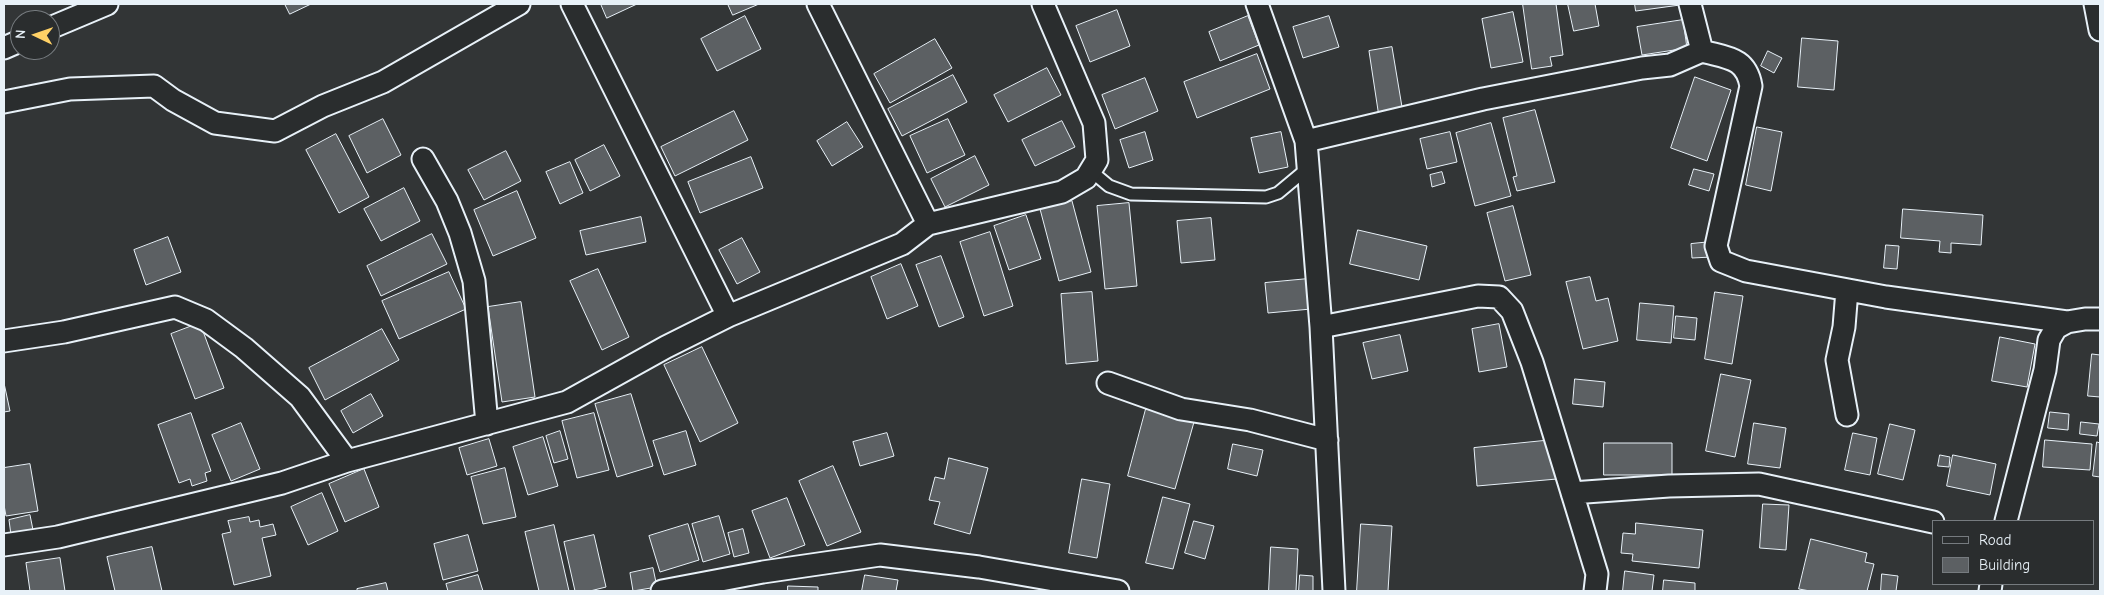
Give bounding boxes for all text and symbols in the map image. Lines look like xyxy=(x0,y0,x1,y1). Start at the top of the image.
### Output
north arrow xyxy=(10,10,60,60)
text: N xyxy=(12,29,29,39)
legend xyxy=(1932,520,2094,585)
text: Road xyxy=(1979,531,2011,549)
text: Building xyxy=(1979,556,2030,574)

